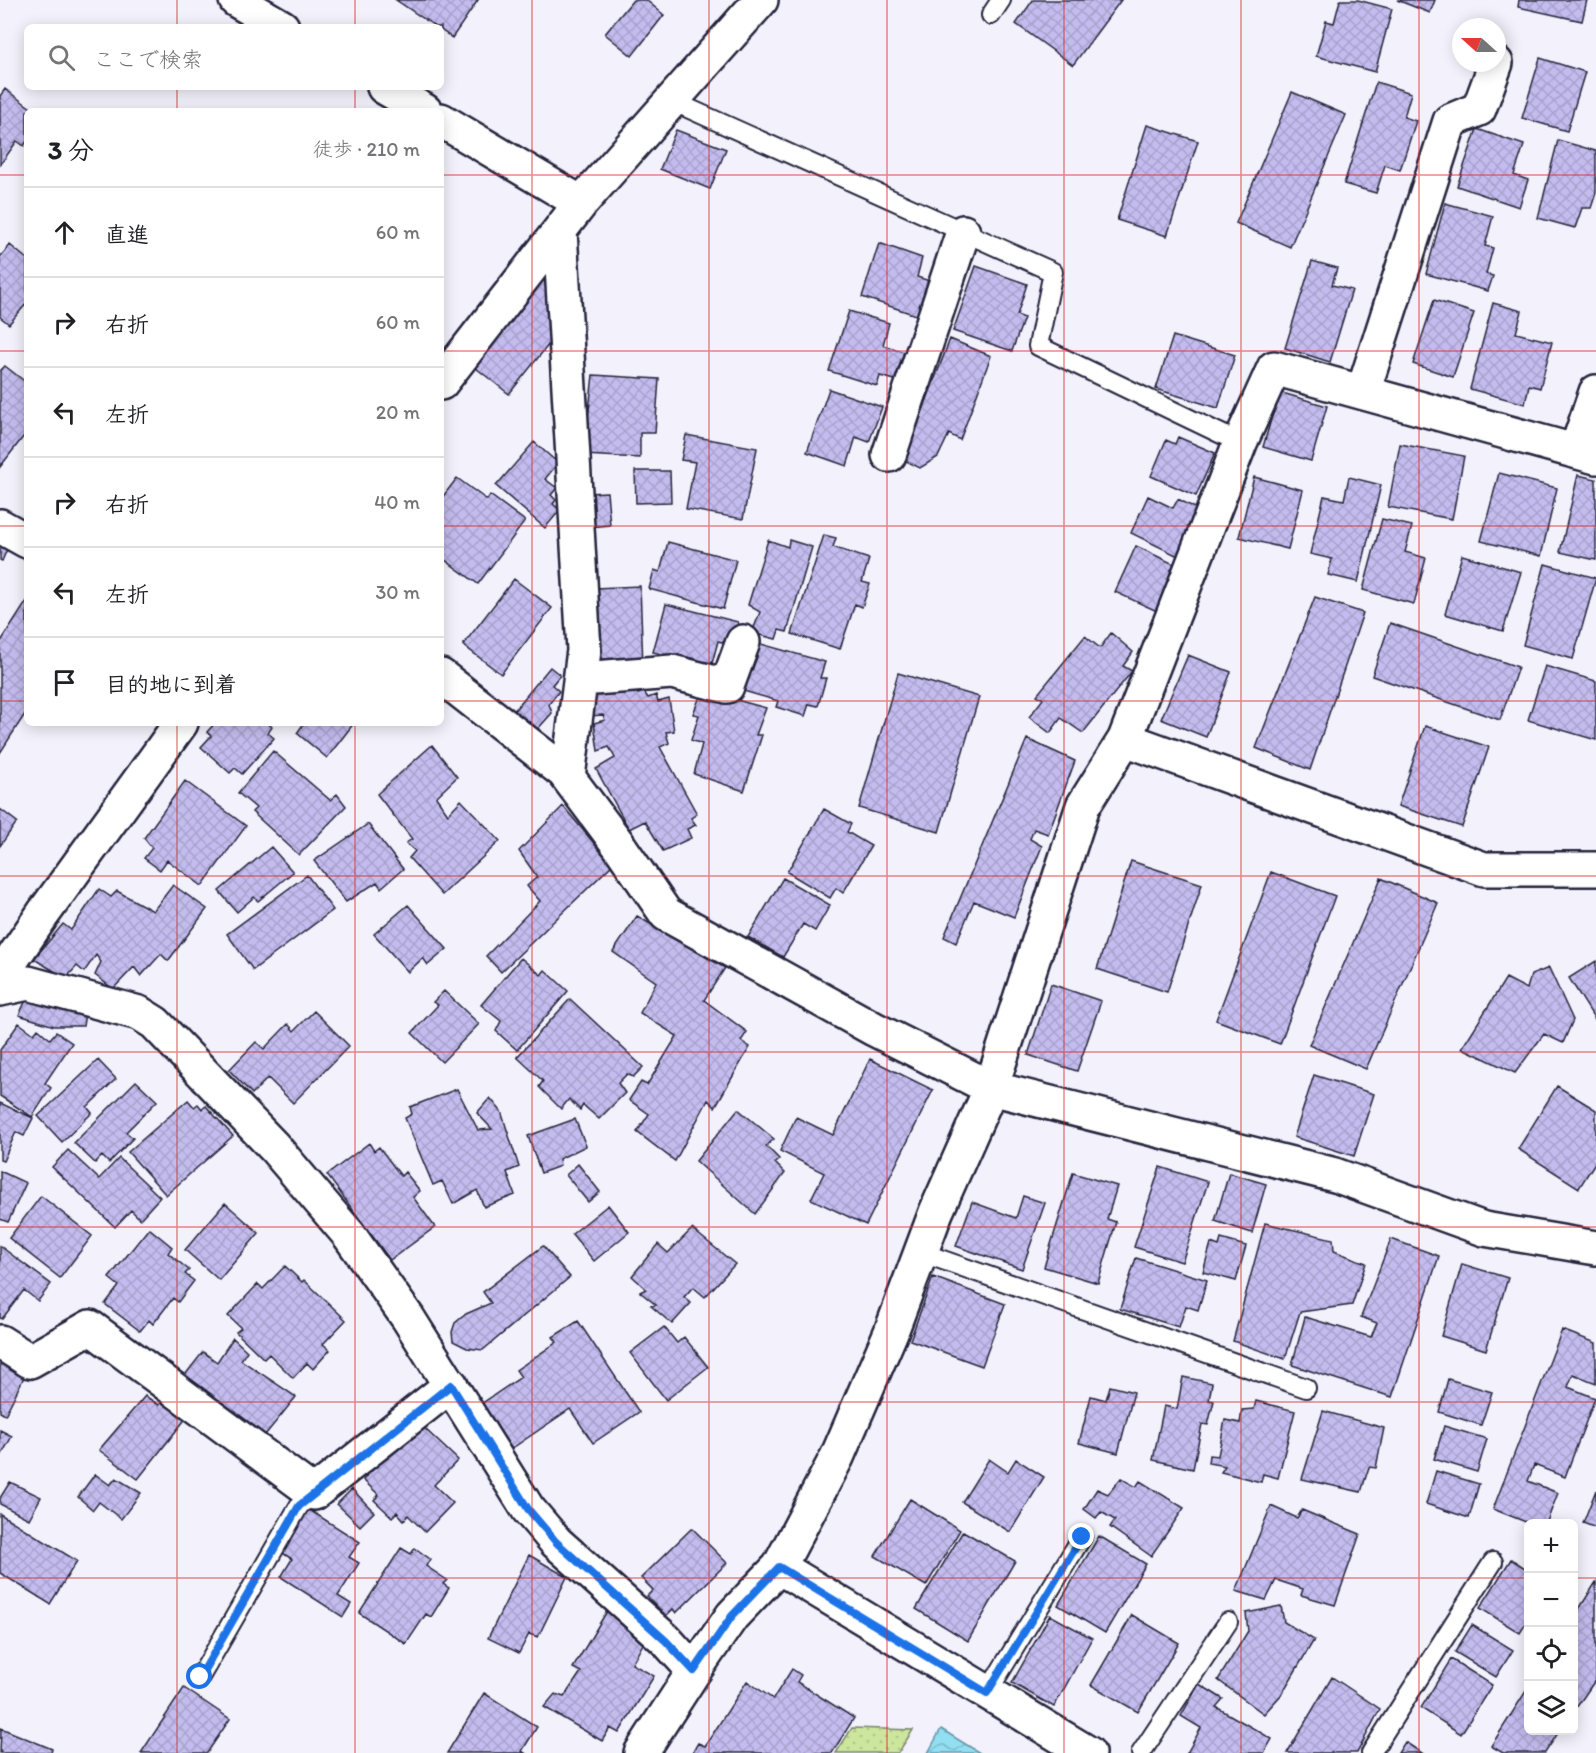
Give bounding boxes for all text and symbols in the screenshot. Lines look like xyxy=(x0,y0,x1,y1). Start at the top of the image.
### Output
north arrow xyxy=(1452,18,1506,72)
search box xyxy=(24,24,444,90)
icon: search xyxy=(45,41,78,74)
text: ここで検索 xyxy=(93,46,203,73)
text: 3 分 xyxy=(48,134,94,166)
text: 徒歩 · 210 m xyxy=(313,137,420,161)
icon: ahead xyxy=(48,216,81,249)
text: 60 m xyxy=(376,220,420,244)
text: 直進 xyxy=(105,221,149,248)
icon: right xyxy=(48,306,81,339)
text: 60 m xyxy=(376,310,420,334)
text: 右折 xyxy=(105,311,149,338)
icon: left xyxy=(48,396,81,429)
text: 20 m xyxy=(376,400,420,424)
text: 左折 xyxy=(105,401,149,428)
icon: right xyxy=(48,486,81,519)
text: 40 m xyxy=(374,490,420,514)
text: 右折 xyxy=(105,491,149,518)
icon: left xyxy=(48,576,81,609)
text: 30 m xyxy=(375,580,420,604)
text: 左折 xyxy=(105,581,149,608)
icon: arrive xyxy=(48,666,81,699)
text: 目的地に到着 xyxy=(105,671,237,698)
map controls xyxy=(1524,1519,1578,1735)
button: + xyxy=(1524,1519,1578,1573)
route end xyxy=(1068,1523,1094,1549)
button: − xyxy=(1524,1573,1578,1627)
button: locate xyxy=(1524,1627,1578,1681)
route start xyxy=(186,1663,212,1689)
button: layers xyxy=(1524,1681,1578,1735)

